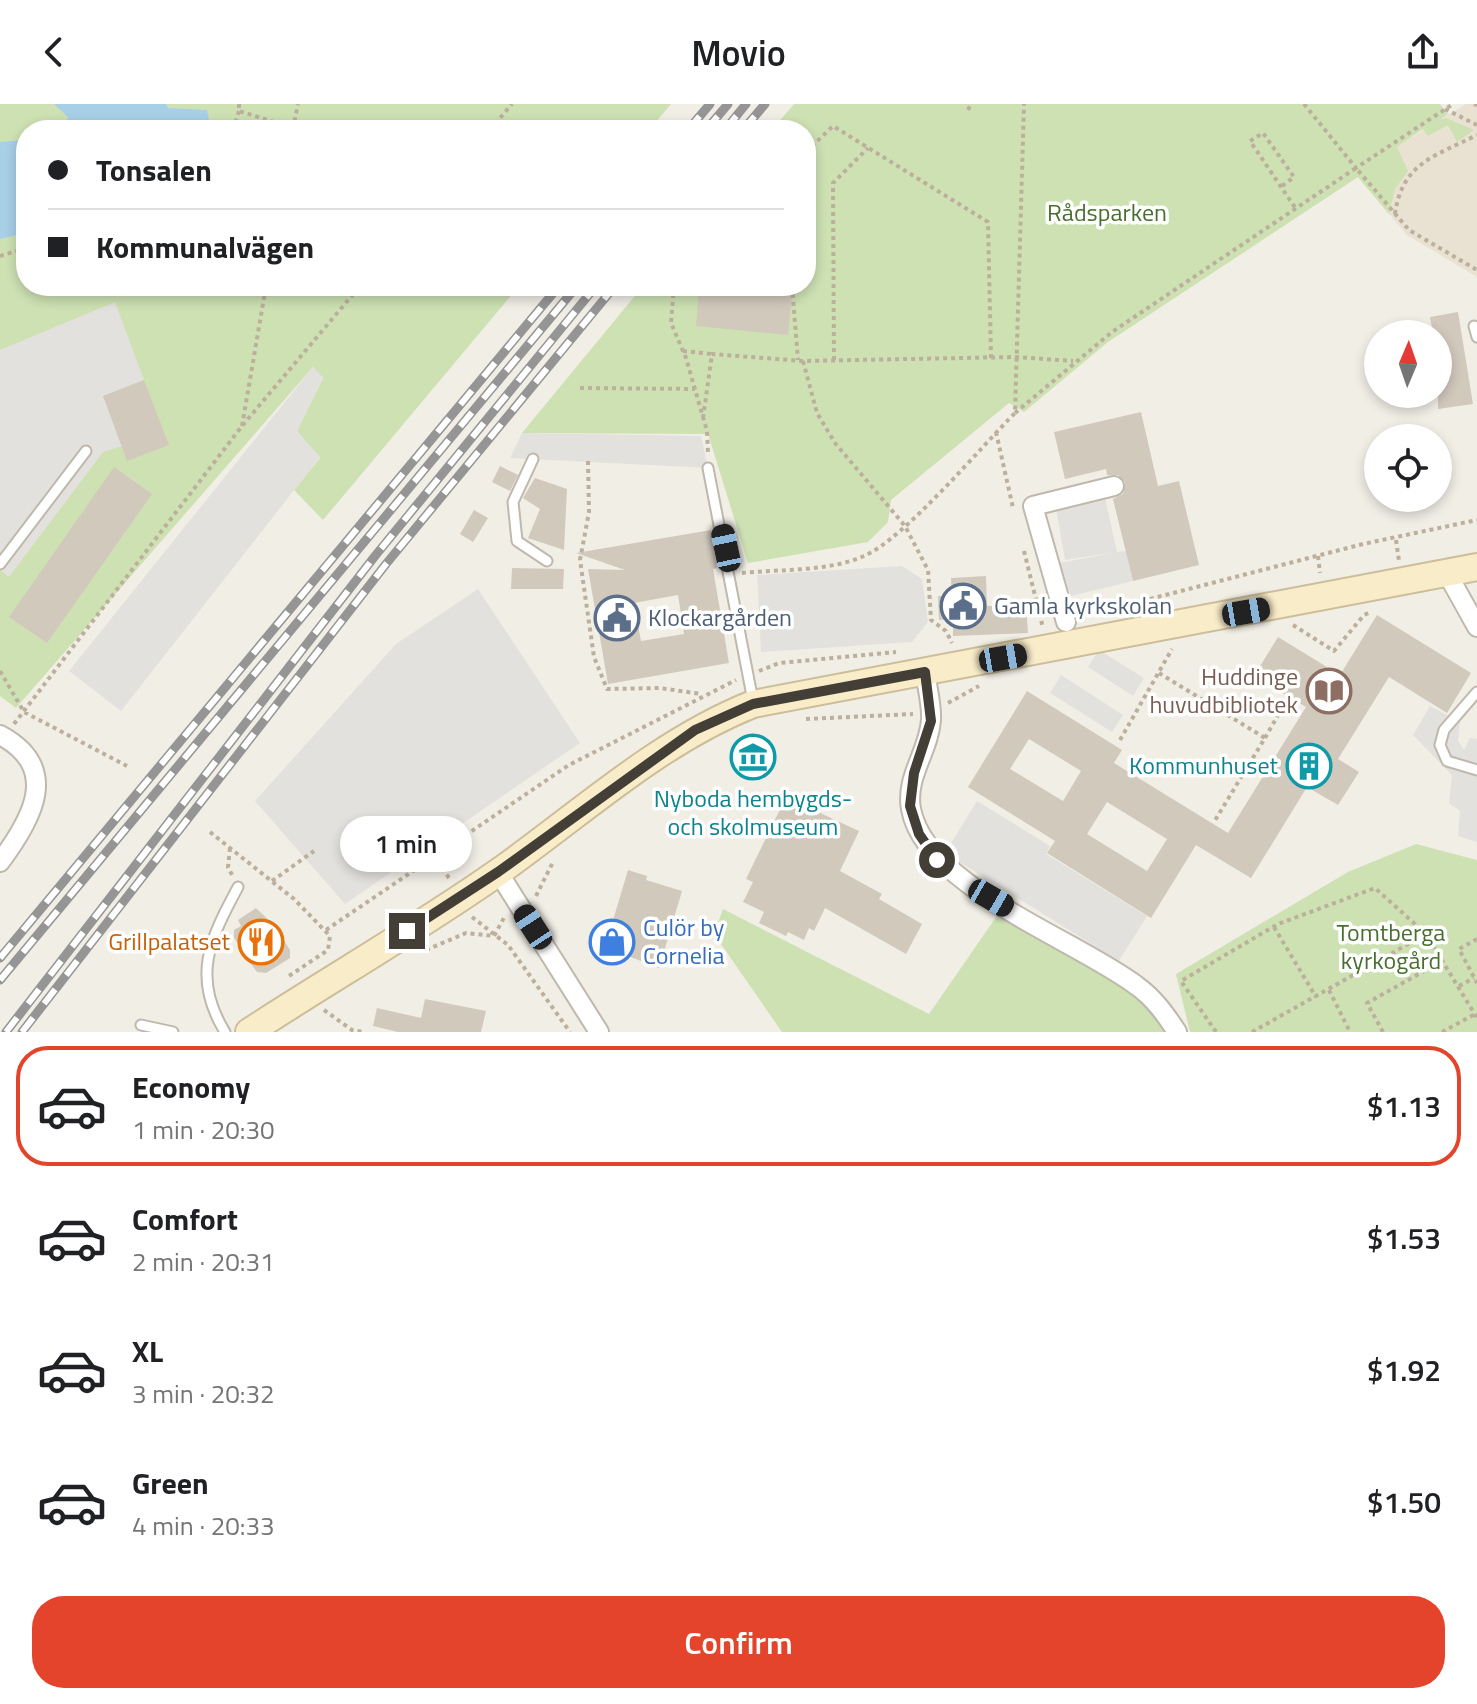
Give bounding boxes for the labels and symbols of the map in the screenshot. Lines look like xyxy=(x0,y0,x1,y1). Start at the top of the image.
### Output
park label: Rådsparken xyxy=(1047,194,1167,230)
north arrow xyxy=(1364,320,1452,408)
car xyxy=(709,522,743,574)
public building icon: Gamla kyrkskolan xyxy=(939,582,987,630)
place label: Gamla kyrkskolan xyxy=(994,587,1172,623)
public building icon: Klockargården xyxy=(593,594,641,642)
car xyxy=(1220,596,1272,628)
place label: Klockargården xyxy=(648,599,792,635)
car xyxy=(977,642,1029,674)
place label: Huddinge huvudbibliotek xyxy=(1149,658,1298,722)
library icon: Huddinge huvudbibliotek xyxy=(1305,667,1353,715)
museum icon: Nyboda hembygds- och skolmuseum xyxy=(729,733,777,781)
building icon: Kommunhuset xyxy=(1285,742,1333,790)
place label: Kommunhuset xyxy=(1129,747,1279,783)
place label: Nyboda hembygds- och skolmuseum xyxy=(654,780,852,844)
callout: 1 min xyxy=(341,815,473,871)
route start xyxy=(919,842,955,878)
car xyxy=(964,876,1018,920)
car xyxy=(510,900,556,954)
place label: Culör by Cornelia xyxy=(643,909,725,973)
route end xyxy=(389,913,425,949)
park label: Tomtberga kyrkogård xyxy=(1337,914,1445,978)
restaurant icon: Grillpalatset xyxy=(237,918,285,966)
shop icon: Culör by Cornelia xyxy=(588,918,636,966)
place label: Grillpalatset xyxy=(108,923,231,959)

